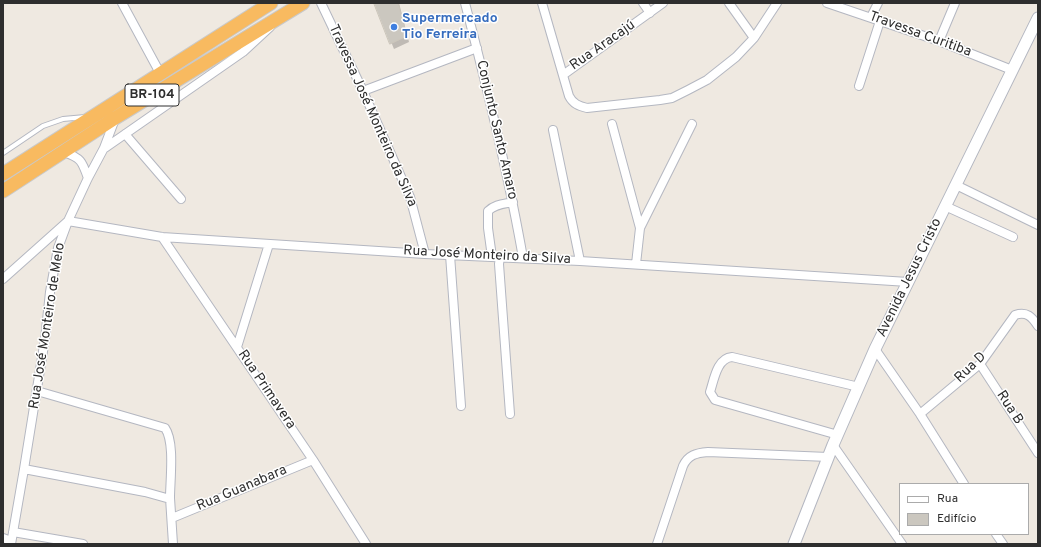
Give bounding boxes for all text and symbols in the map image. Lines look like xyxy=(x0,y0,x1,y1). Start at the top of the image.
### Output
street label: Travessa Curitiba xyxy=(867,9,973,61)
place label: Supermercado Tio Ferreira xyxy=(402,11,498,44)
street label: Rua Aracajú xyxy=(567,17,639,75)
street label: Travessa José Monteiro da Silva xyxy=(324,22,420,210)
marker: Supermercado Tio Ferreira xyxy=(389,22,399,32)
street label: Conjunto Santo Amaro xyxy=(472,59,520,201)
road number: BR-104 xyxy=(125,84,179,106)
street label: Avenida Jesus Cristo xyxy=(874,216,946,340)
street label: Rua José Monteiro de Melo xyxy=(27,242,69,410)
street label: Rua José Monteiro da Silva xyxy=(403,243,571,269)
street label: Rua Primavera xyxy=(233,347,299,433)
street label: Rua D xyxy=(952,349,990,387)
street label: Rua B xyxy=(992,388,1026,428)
street label: Rua Guanabara xyxy=(194,462,290,516)
legend xyxy=(899,483,1029,535)
text: Rua xyxy=(937,491,958,507)
text: Edifício xyxy=(937,511,976,527)

